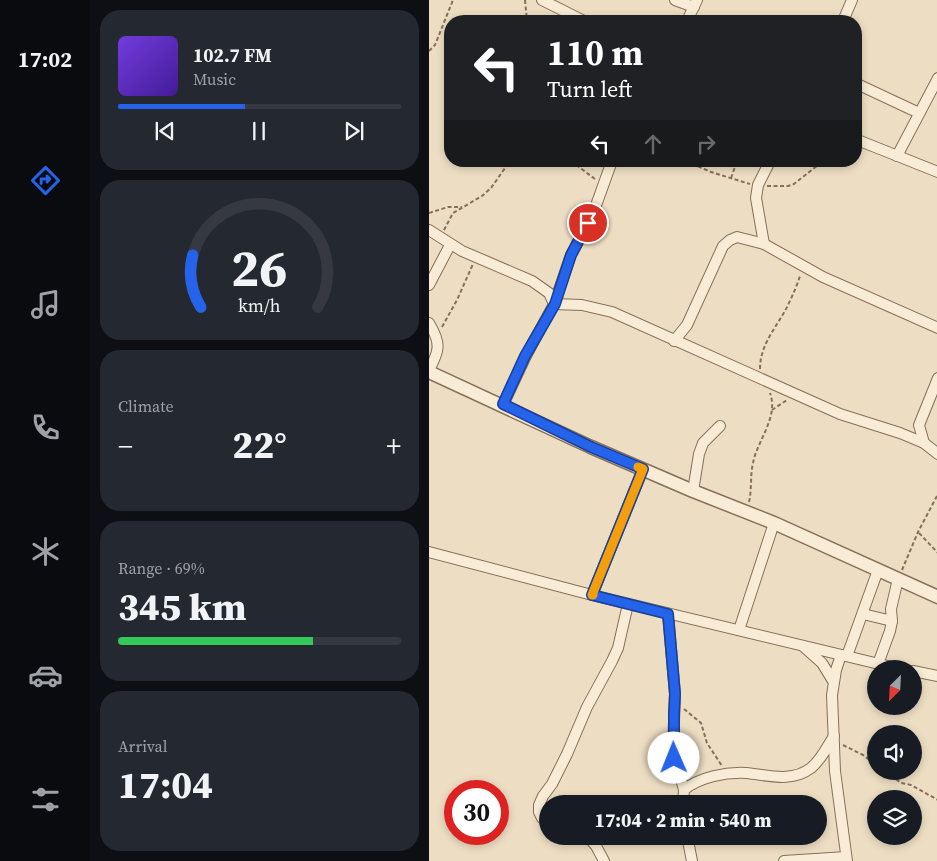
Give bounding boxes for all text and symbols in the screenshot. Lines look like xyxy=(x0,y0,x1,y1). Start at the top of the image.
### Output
text: 110 m xyxy=(547,29,643,77)
icon: left xyxy=(464,35,529,100)
text: 102.7 FM xyxy=(193,42,272,68)
text: 17:02 xyxy=(18,44,72,74)
text: Music xyxy=(193,68,236,90)
text: Turn left xyxy=(547,74,632,104)
icon: previous xyxy=(151,117,179,145)
icon: pause xyxy=(245,117,273,145)
icon: next xyxy=(340,117,368,145)
icon: left xyxy=(586,130,614,158)
icon: ahead xyxy=(639,130,667,158)
icon: right xyxy=(692,130,720,158)
icon: directions xyxy=(28,163,63,198)
pin xyxy=(567,202,609,244)
icon: arrive xyxy=(574,209,602,237)
text: 26 xyxy=(231,232,288,303)
icon: music xyxy=(28,287,63,322)
text: km/h xyxy=(238,293,281,318)
text: Climate xyxy=(118,395,174,417)
icon: phone xyxy=(28,410,63,445)
text: 22° xyxy=(232,419,287,471)
text: − xyxy=(118,427,133,465)
text: + xyxy=(386,427,401,465)
icon: climate xyxy=(28,534,63,569)
text: Range · 69% xyxy=(118,557,205,579)
text: 345 km xyxy=(118,581,246,633)
icon: car xyxy=(28,658,63,693)
north arrow xyxy=(867,660,921,715)
map controls xyxy=(867,660,922,845)
button: sound xyxy=(867,725,922,780)
position arrow xyxy=(647,731,699,783)
text: Arrival xyxy=(118,735,167,757)
text: 17:04 xyxy=(118,759,213,811)
speed limit sign: 30 xyxy=(444,780,509,845)
icon: filters xyxy=(28,782,63,817)
button: layers xyxy=(867,790,922,845)
text: 17:04 · 2 min · 540 m xyxy=(594,807,772,833)

